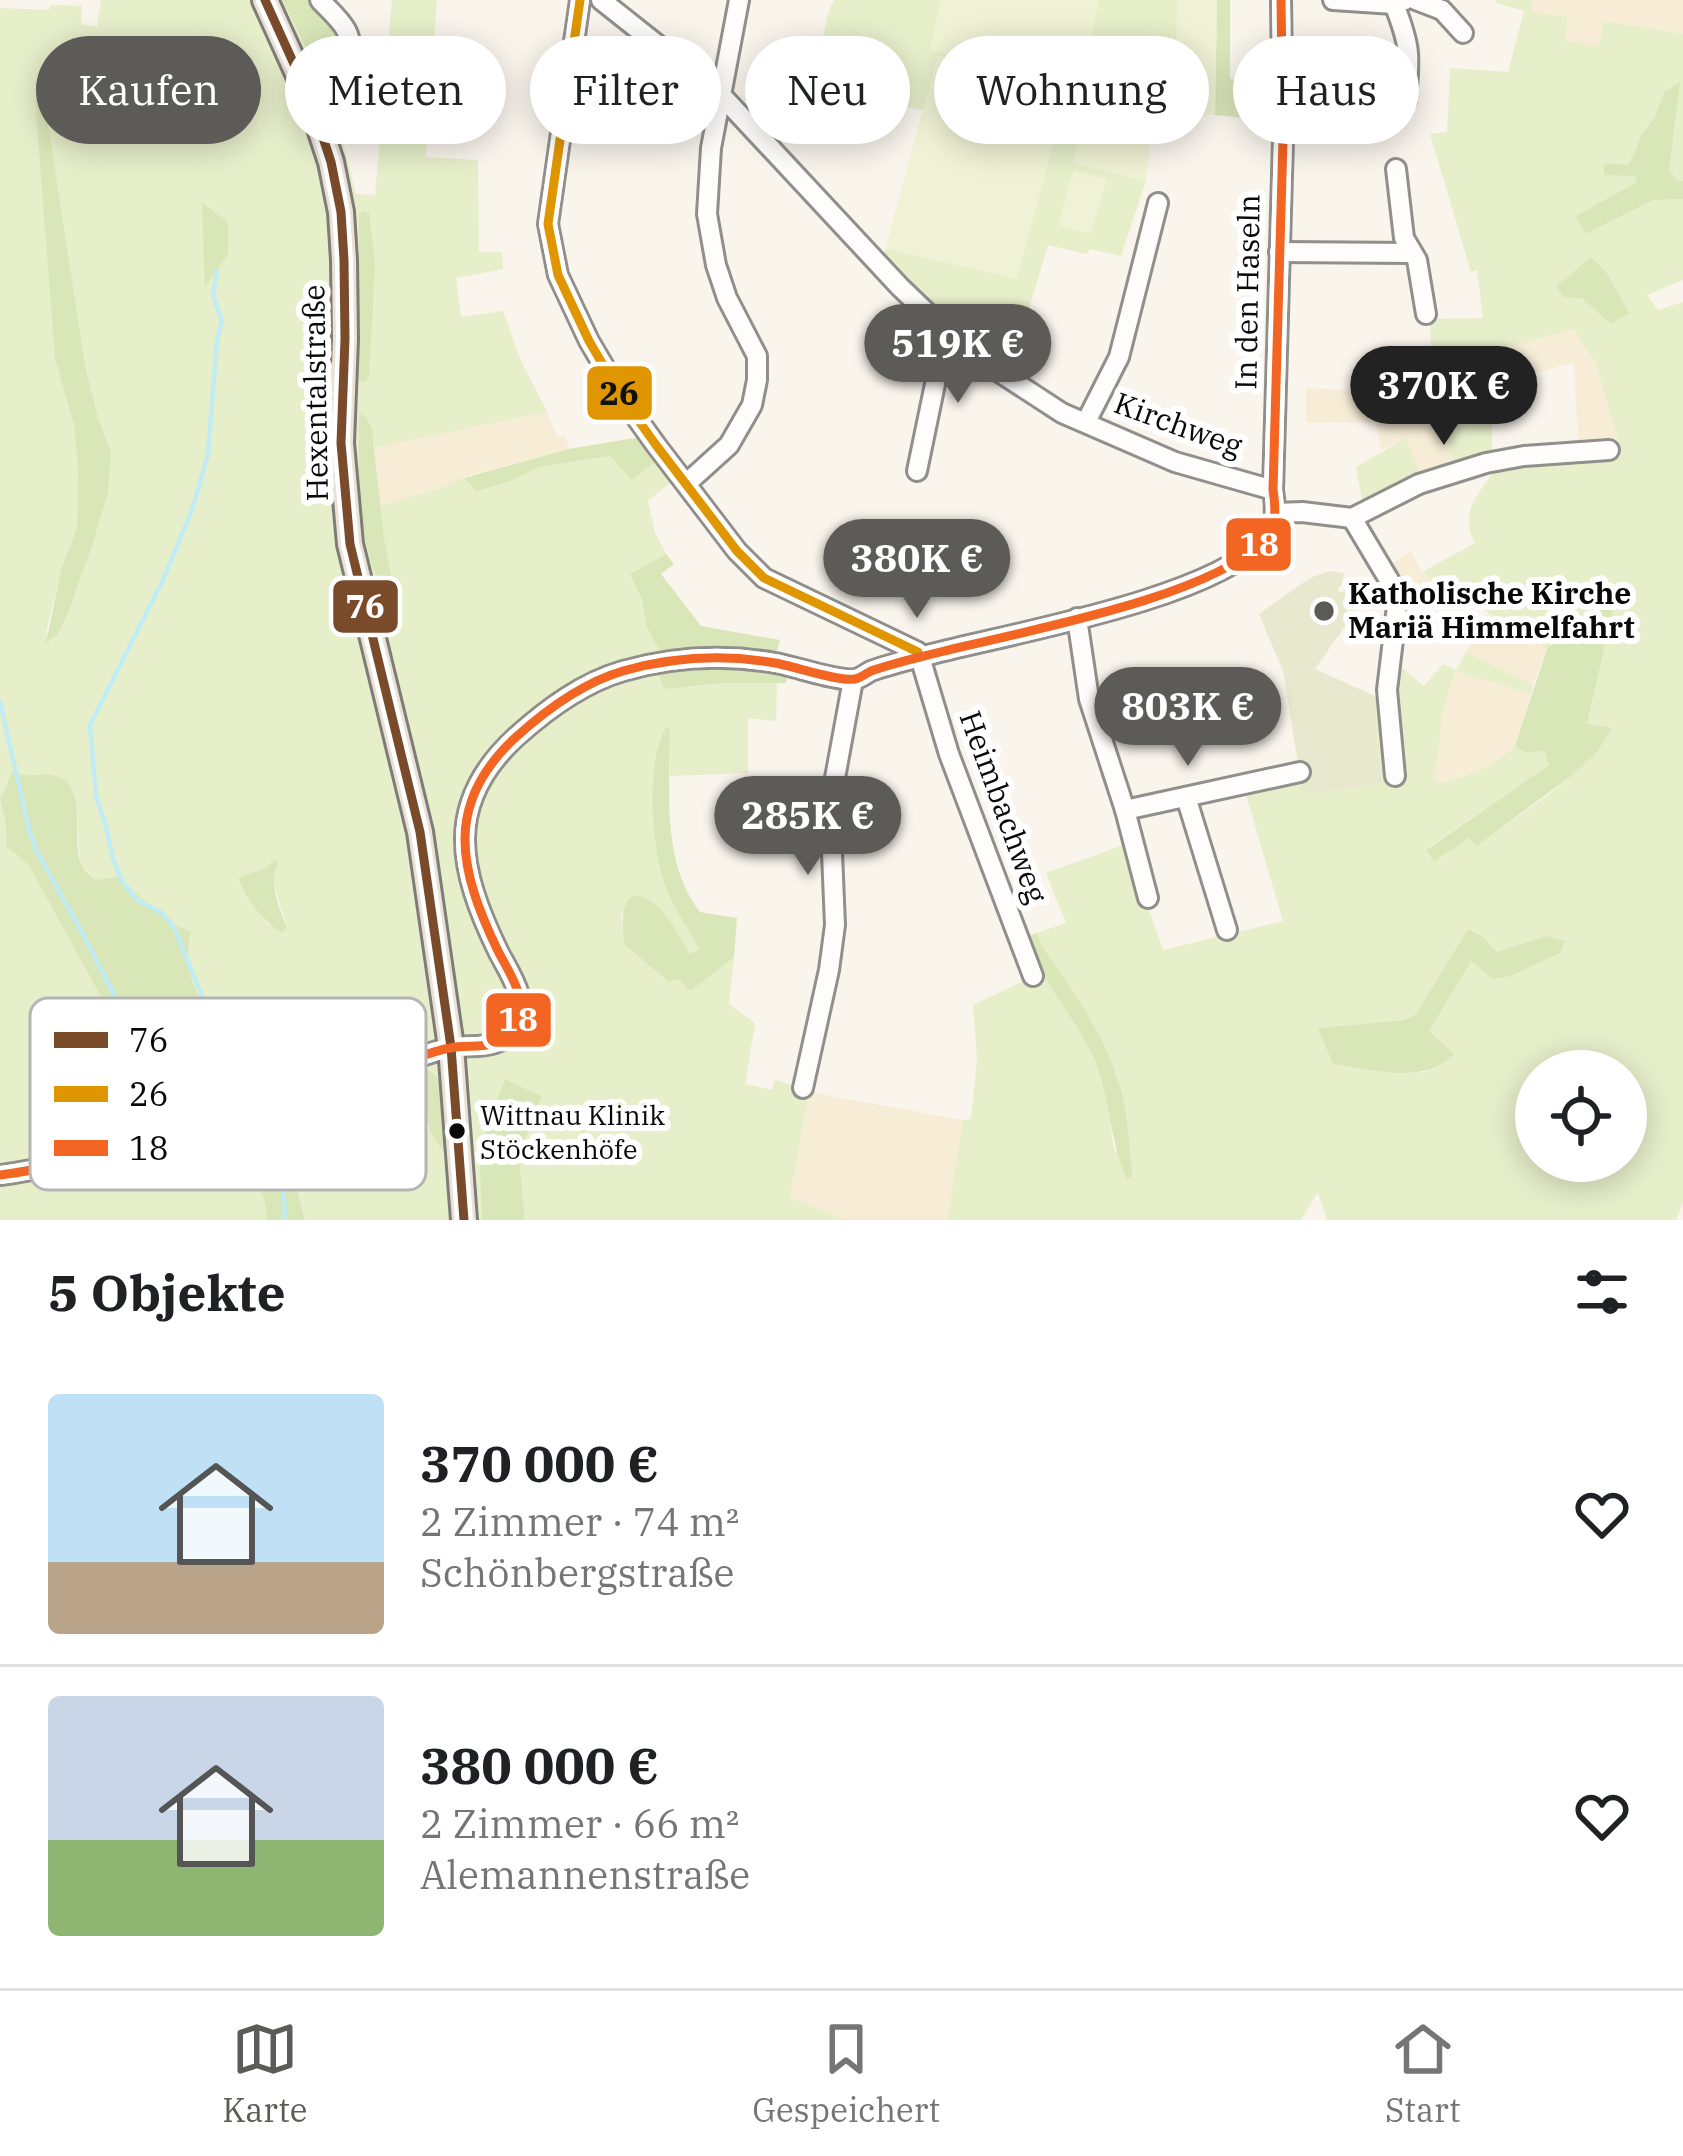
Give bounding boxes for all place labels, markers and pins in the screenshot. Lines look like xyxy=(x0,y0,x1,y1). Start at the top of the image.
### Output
pin: 519K € xyxy=(860,304,1056,406)
pin: 370K € xyxy=(1346,346,1542,448)
pin: 380K € xyxy=(819,519,1015,621)
place label: Katholische Kirche Mariä Himmelfahrt xyxy=(1348,573,1635,646)
marker: Katholische Kirche Mariä Himmelfahrt xyxy=(1311,598,1337,624)
pin: 803K € xyxy=(1090,667,1286,769)
pin: 285K € xyxy=(710,776,906,878)
place label: Wittnau Klinik Stöckenhöfe xyxy=(480,1097,665,1166)
marker: Wittnau Klinik Stöckenhöfe xyxy=(446,1120,468,1142)

